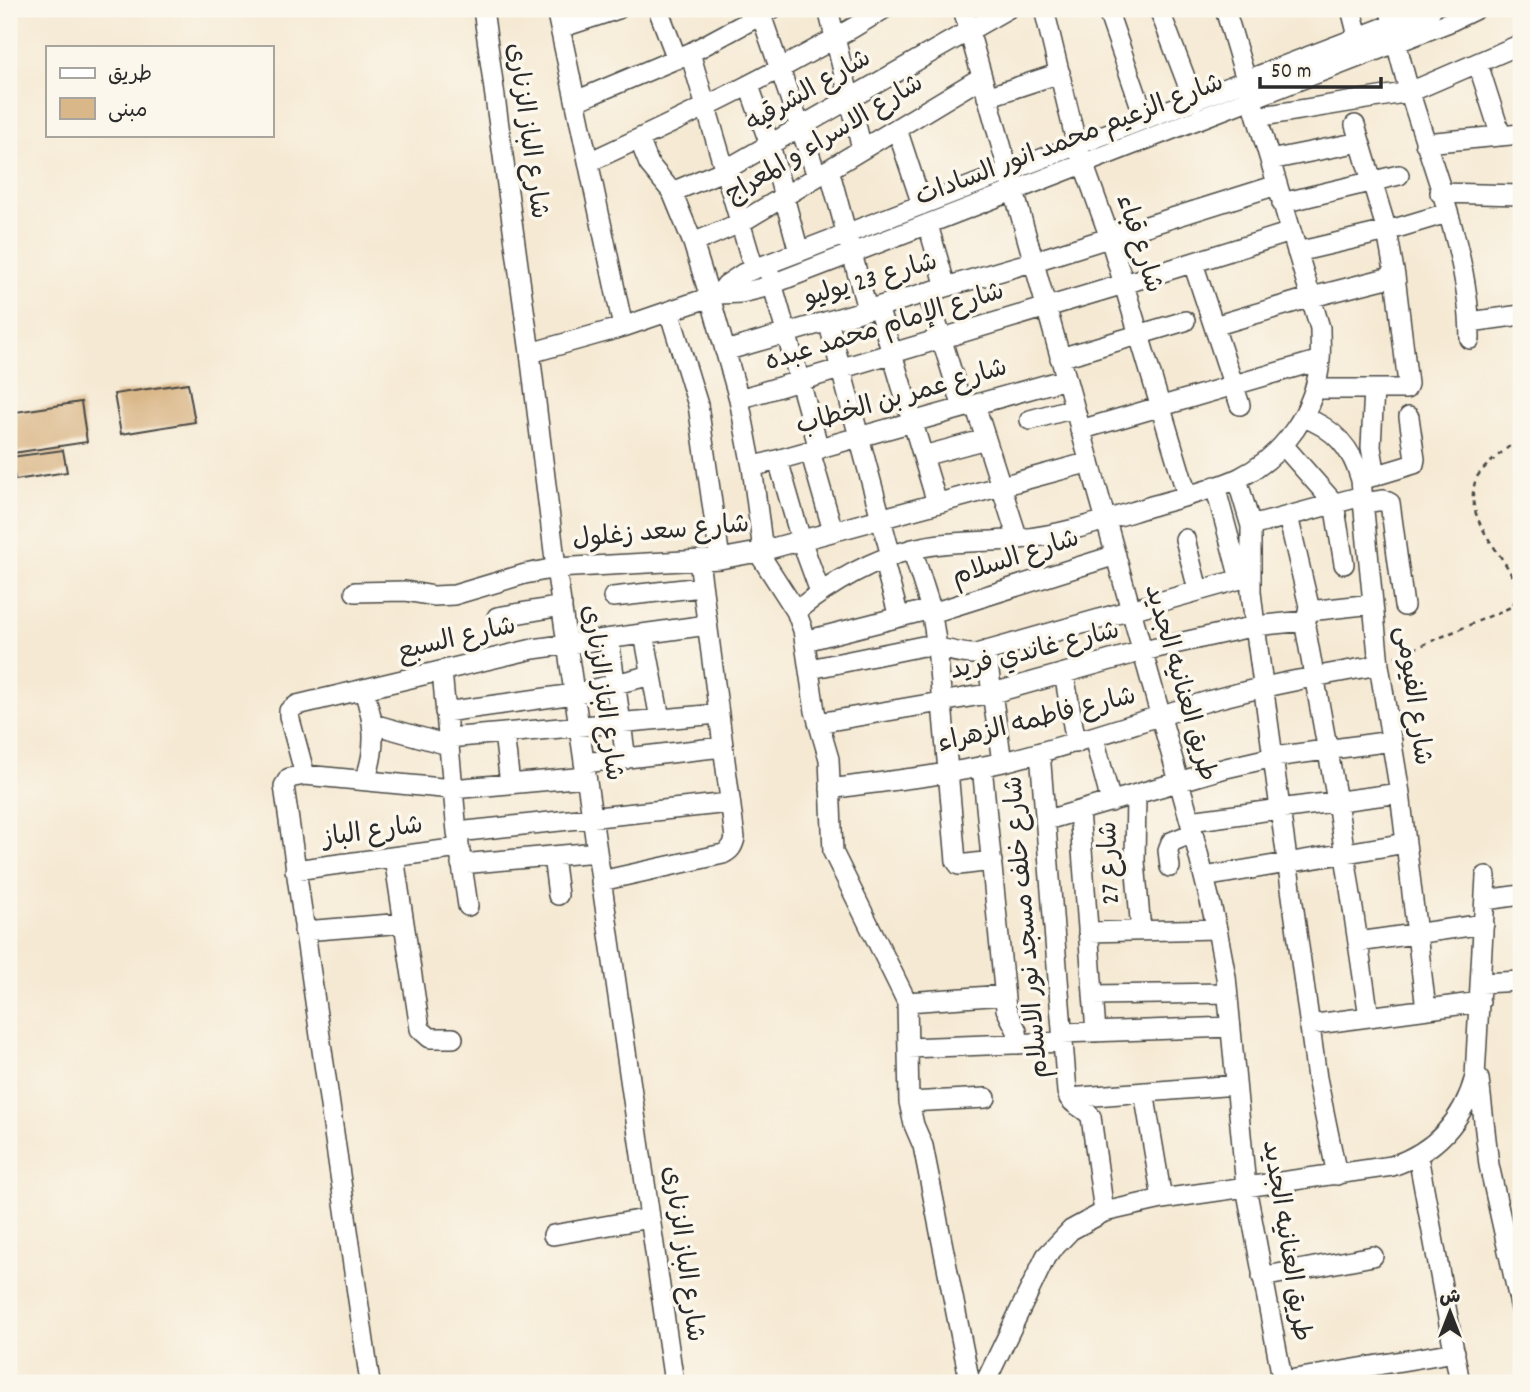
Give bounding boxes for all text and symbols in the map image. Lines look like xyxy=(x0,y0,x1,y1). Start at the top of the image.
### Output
street label: شارع الباز الزنارى xyxy=(495,41,557,221)
street label: شارع الشرقيه xyxy=(739,41,879,143)
legend xyxy=(46,46,273,136)
scale bar xyxy=(1260,46,1381,90)
text: 50 m xyxy=(1271,58,1311,88)
text: طريق xyxy=(108,61,152,91)
street label: شارع الزعيم محمد انور السادات xyxy=(910,65,1230,217)
street label: شارع الاسراء و المعراج xyxy=(719,66,931,214)
text: مبنى xyxy=(108,97,147,127)
street label: شارع قباء xyxy=(1105,190,1171,298)
street label: شارع 23 يوليو xyxy=(799,244,942,318)
street label: شارع الإمام محمد عبده xyxy=(761,274,1009,382)
street label: شارع عمر بن الخطاب xyxy=(792,350,1012,446)
street label: شارع سعد زغلول xyxy=(571,507,751,559)
street label: شارع السلام xyxy=(948,521,1084,597)
street label: طريق العنانيه الجديد xyxy=(1133,580,1225,786)
street label: شارع الباز الزنارى xyxy=(570,603,632,783)
street label: شارع السبع xyxy=(394,608,520,672)
street label: شارع غاندي فريد xyxy=(946,613,1124,691)
street label: شارع الفيومى xyxy=(1384,624,1440,768)
street label: شارع فاطمه الزهراء xyxy=(934,678,1140,764)
street label: شارع خلف مسجد نور الاسلام xyxy=(996,774,1060,1080)
street label: شارع الباز xyxy=(319,808,425,859)
street label: شارع 27 xyxy=(1091,821,1131,905)
street label: طريق العنانيه الجديد xyxy=(1251,1138,1319,1344)
street label: شارع الباز الزنارى xyxy=(651,1164,713,1344)
north arrow xyxy=(1414,1276,1484,1346)
text: ش xyxy=(1440,1285,1461,1312)

